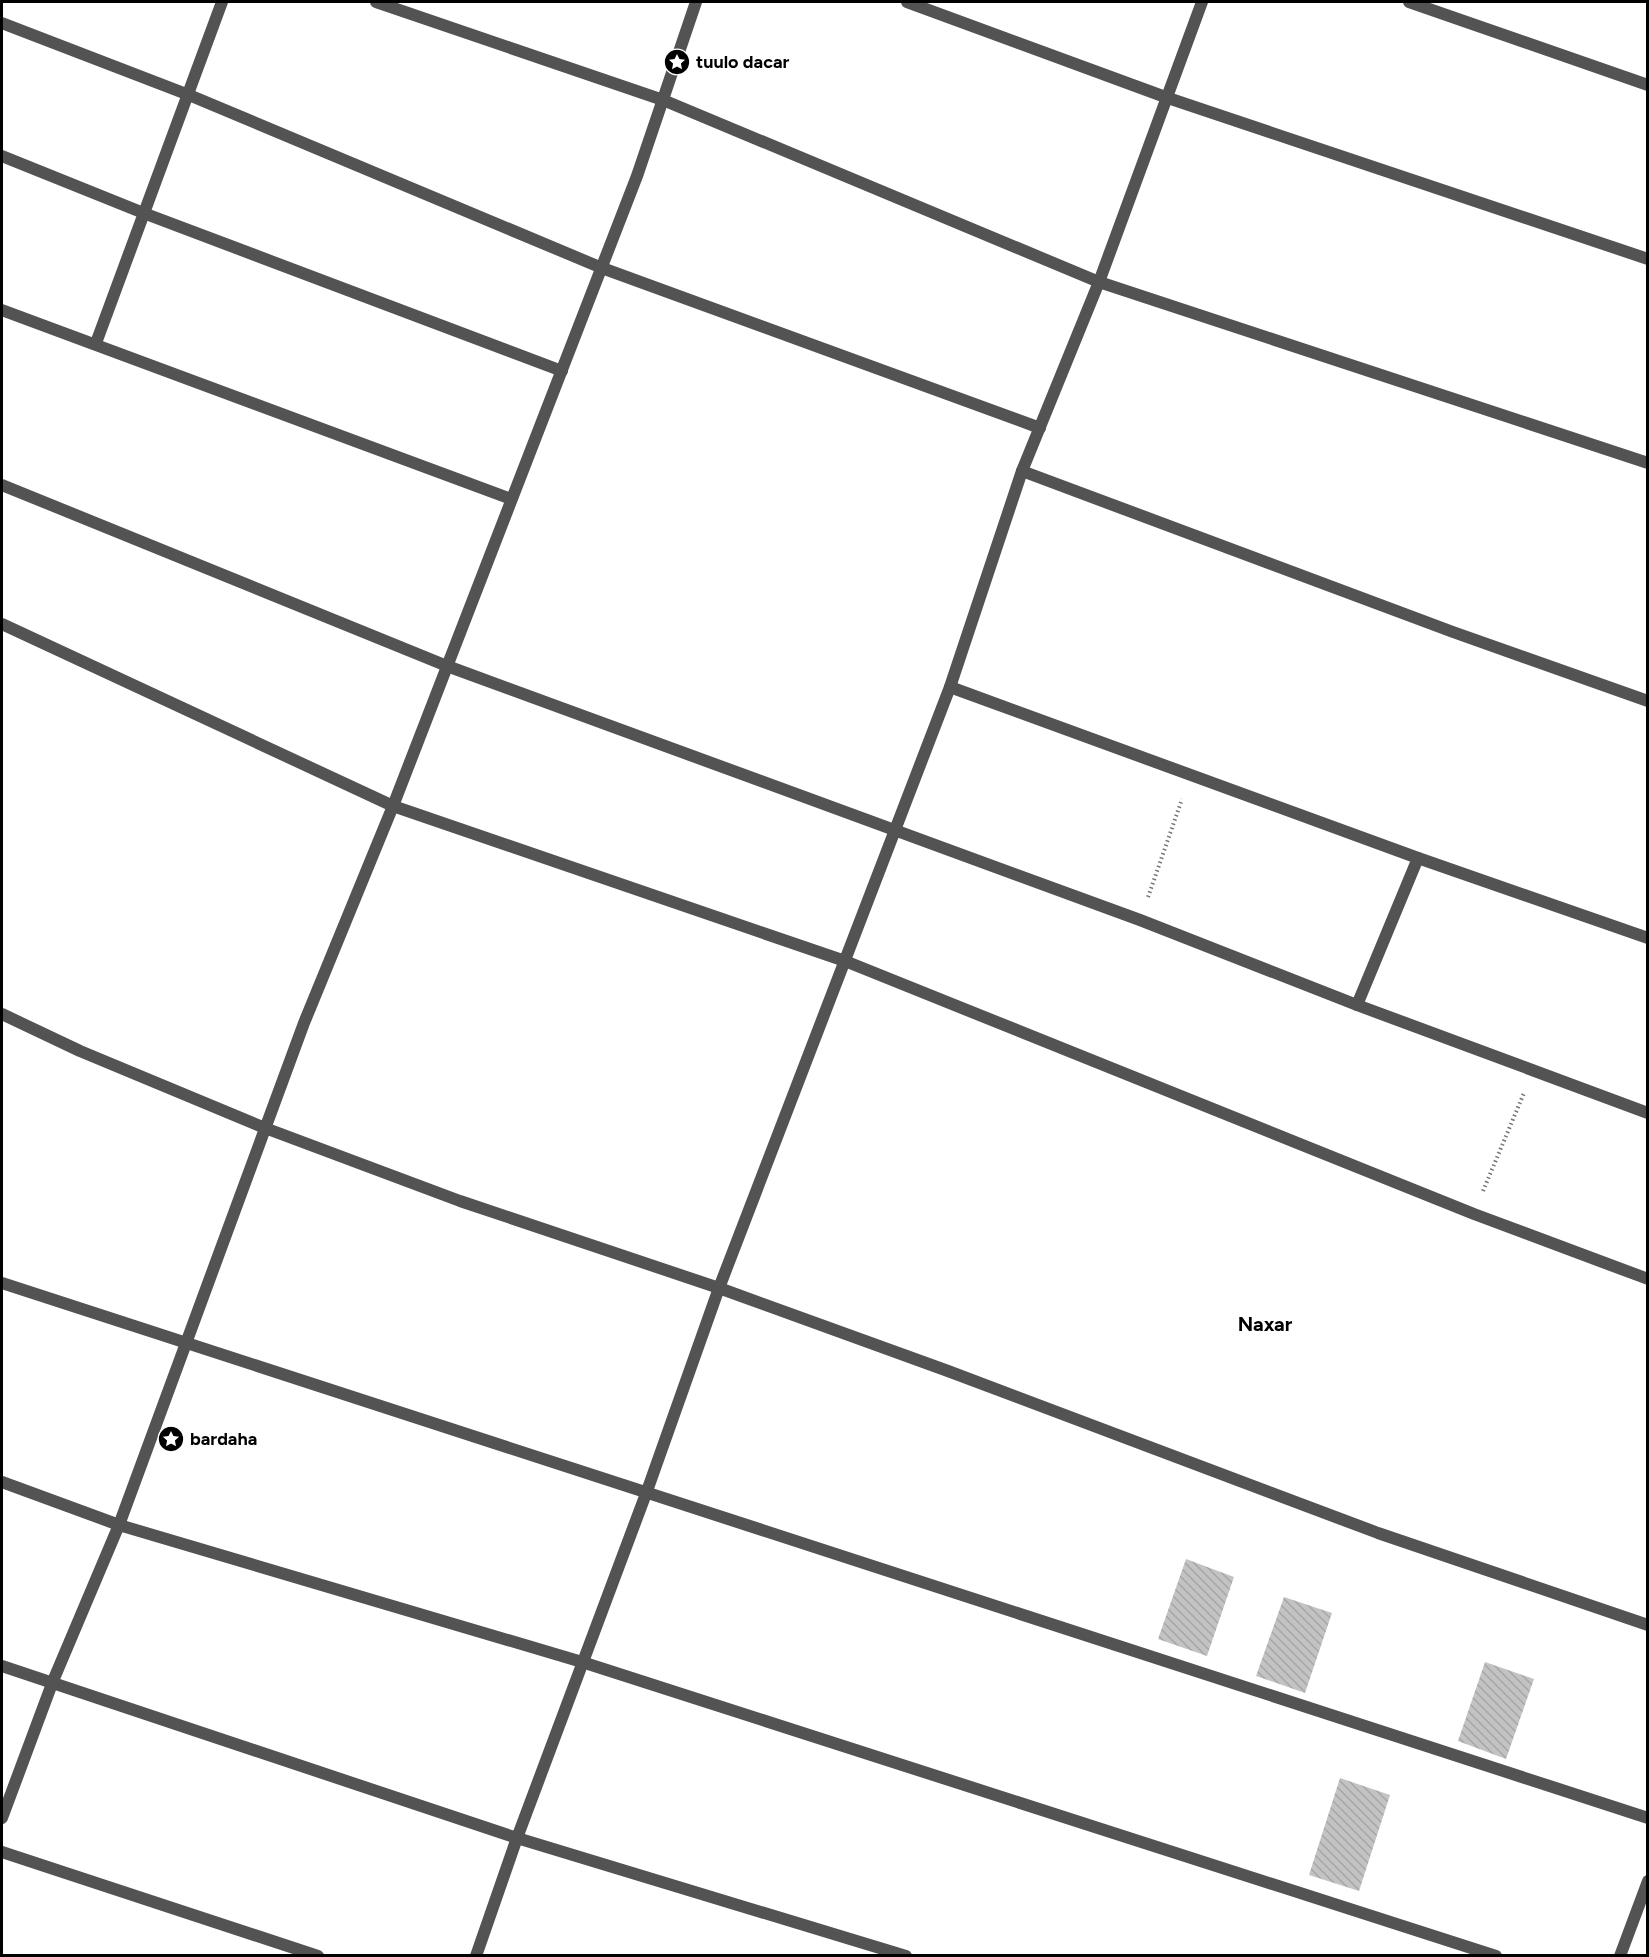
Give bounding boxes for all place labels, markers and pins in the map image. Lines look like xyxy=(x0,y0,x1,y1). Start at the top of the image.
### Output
place icon: tuulo dacar xyxy=(662,47,692,77)
place label: tuulo dacar xyxy=(696,51,790,73)
place icon: bardaha xyxy=(156,1424,186,1454)
place label: bardaha xyxy=(190,1428,257,1450)

